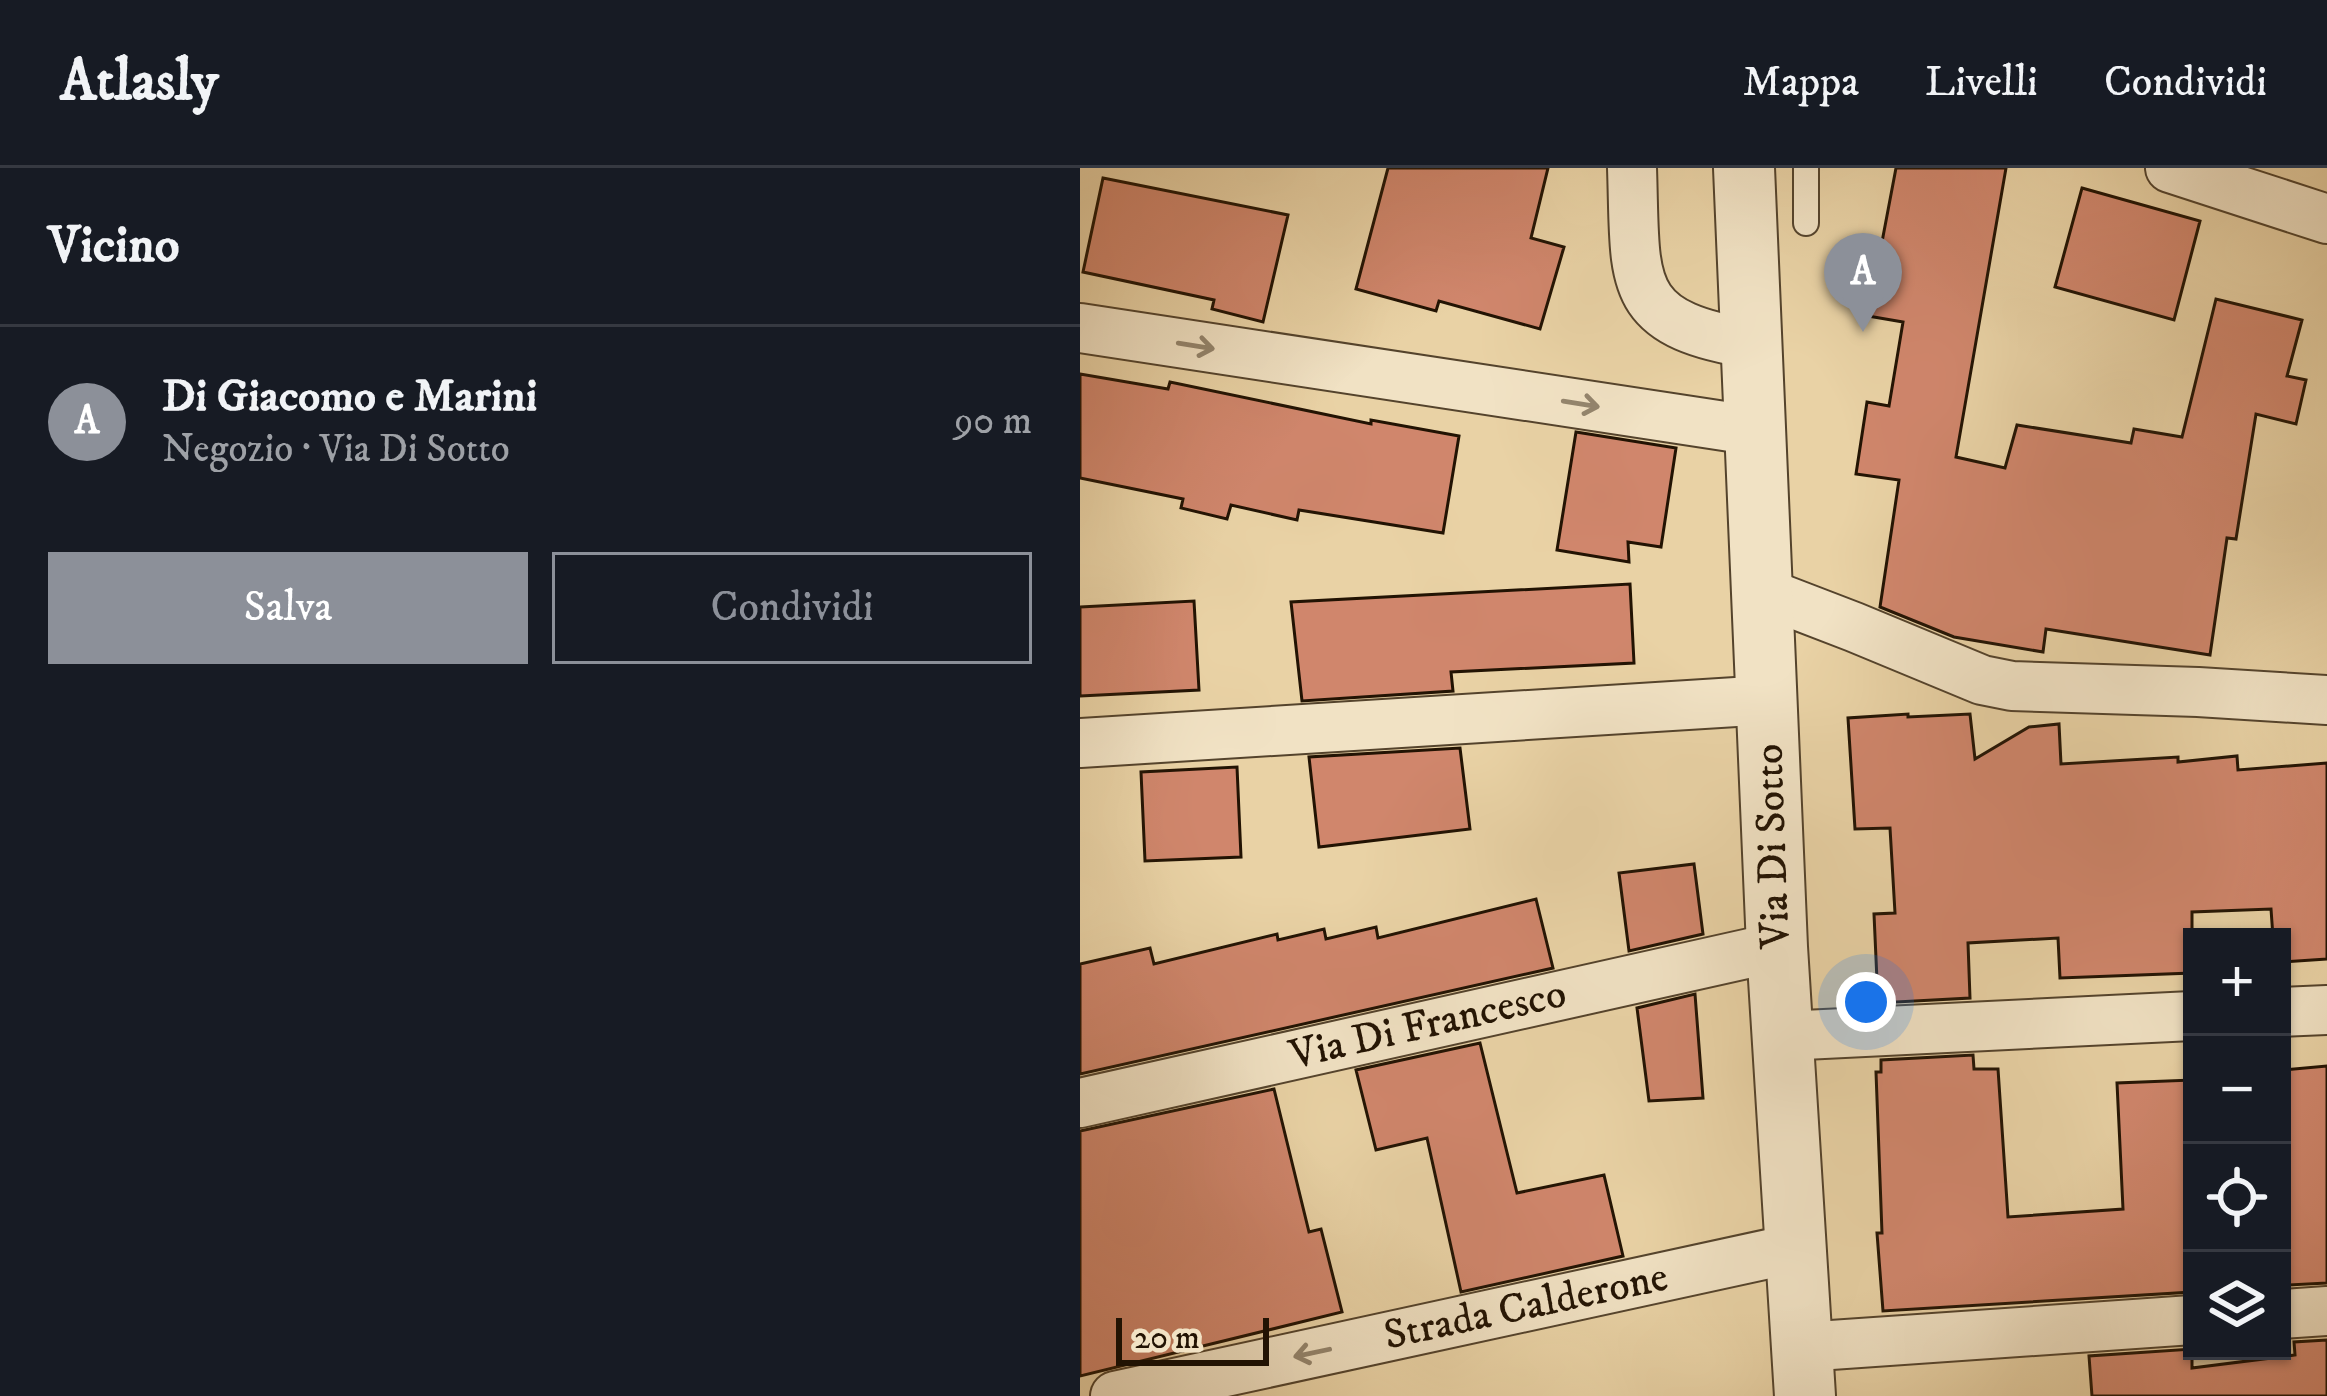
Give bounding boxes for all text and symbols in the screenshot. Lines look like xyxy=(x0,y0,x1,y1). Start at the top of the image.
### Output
text: Atlasly xyxy=(60,47,218,118)
text: Mappa xyxy=(1743,57,1859,109)
text: Livelli xyxy=(1925,57,2038,109)
text: Condividi xyxy=(2104,57,2267,109)
text: Vicino xyxy=(48,214,179,278)
pin: A xyxy=(1824,233,1902,332)
one-way arrow xyxy=(1175,335,1214,358)
text: Di Giacomo e Marini xyxy=(162,369,537,425)
one-way arrow xyxy=(1561,394,1600,417)
text: A xyxy=(75,397,99,446)
text: 90 m xyxy=(954,397,1032,446)
text: Negozio · Via Di Sotto xyxy=(162,425,510,474)
button: Salva xyxy=(48,552,528,664)
button: Condividi xyxy=(552,552,1032,664)
street label: Via Di Sotto xyxy=(1743,743,1803,950)
map controls xyxy=(2183,928,2291,1360)
button: + xyxy=(2183,928,2291,1036)
street label: Via Di Francesco xyxy=(1284,968,1571,1082)
your location xyxy=(1836,972,1896,1032)
button: − xyxy=(2183,1036,2291,1144)
button: locate xyxy=(2183,1144,2291,1252)
street label: Strada Calderone xyxy=(1379,1252,1673,1362)
button: layers xyxy=(2183,1252,2291,1360)
scale bar xyxy=(1116,1312,1269,1365)
text: 20 m xyxy=(1134,1318,1200,1359)
one-way arrow xyxy=(1293,1343,1331,1366)

